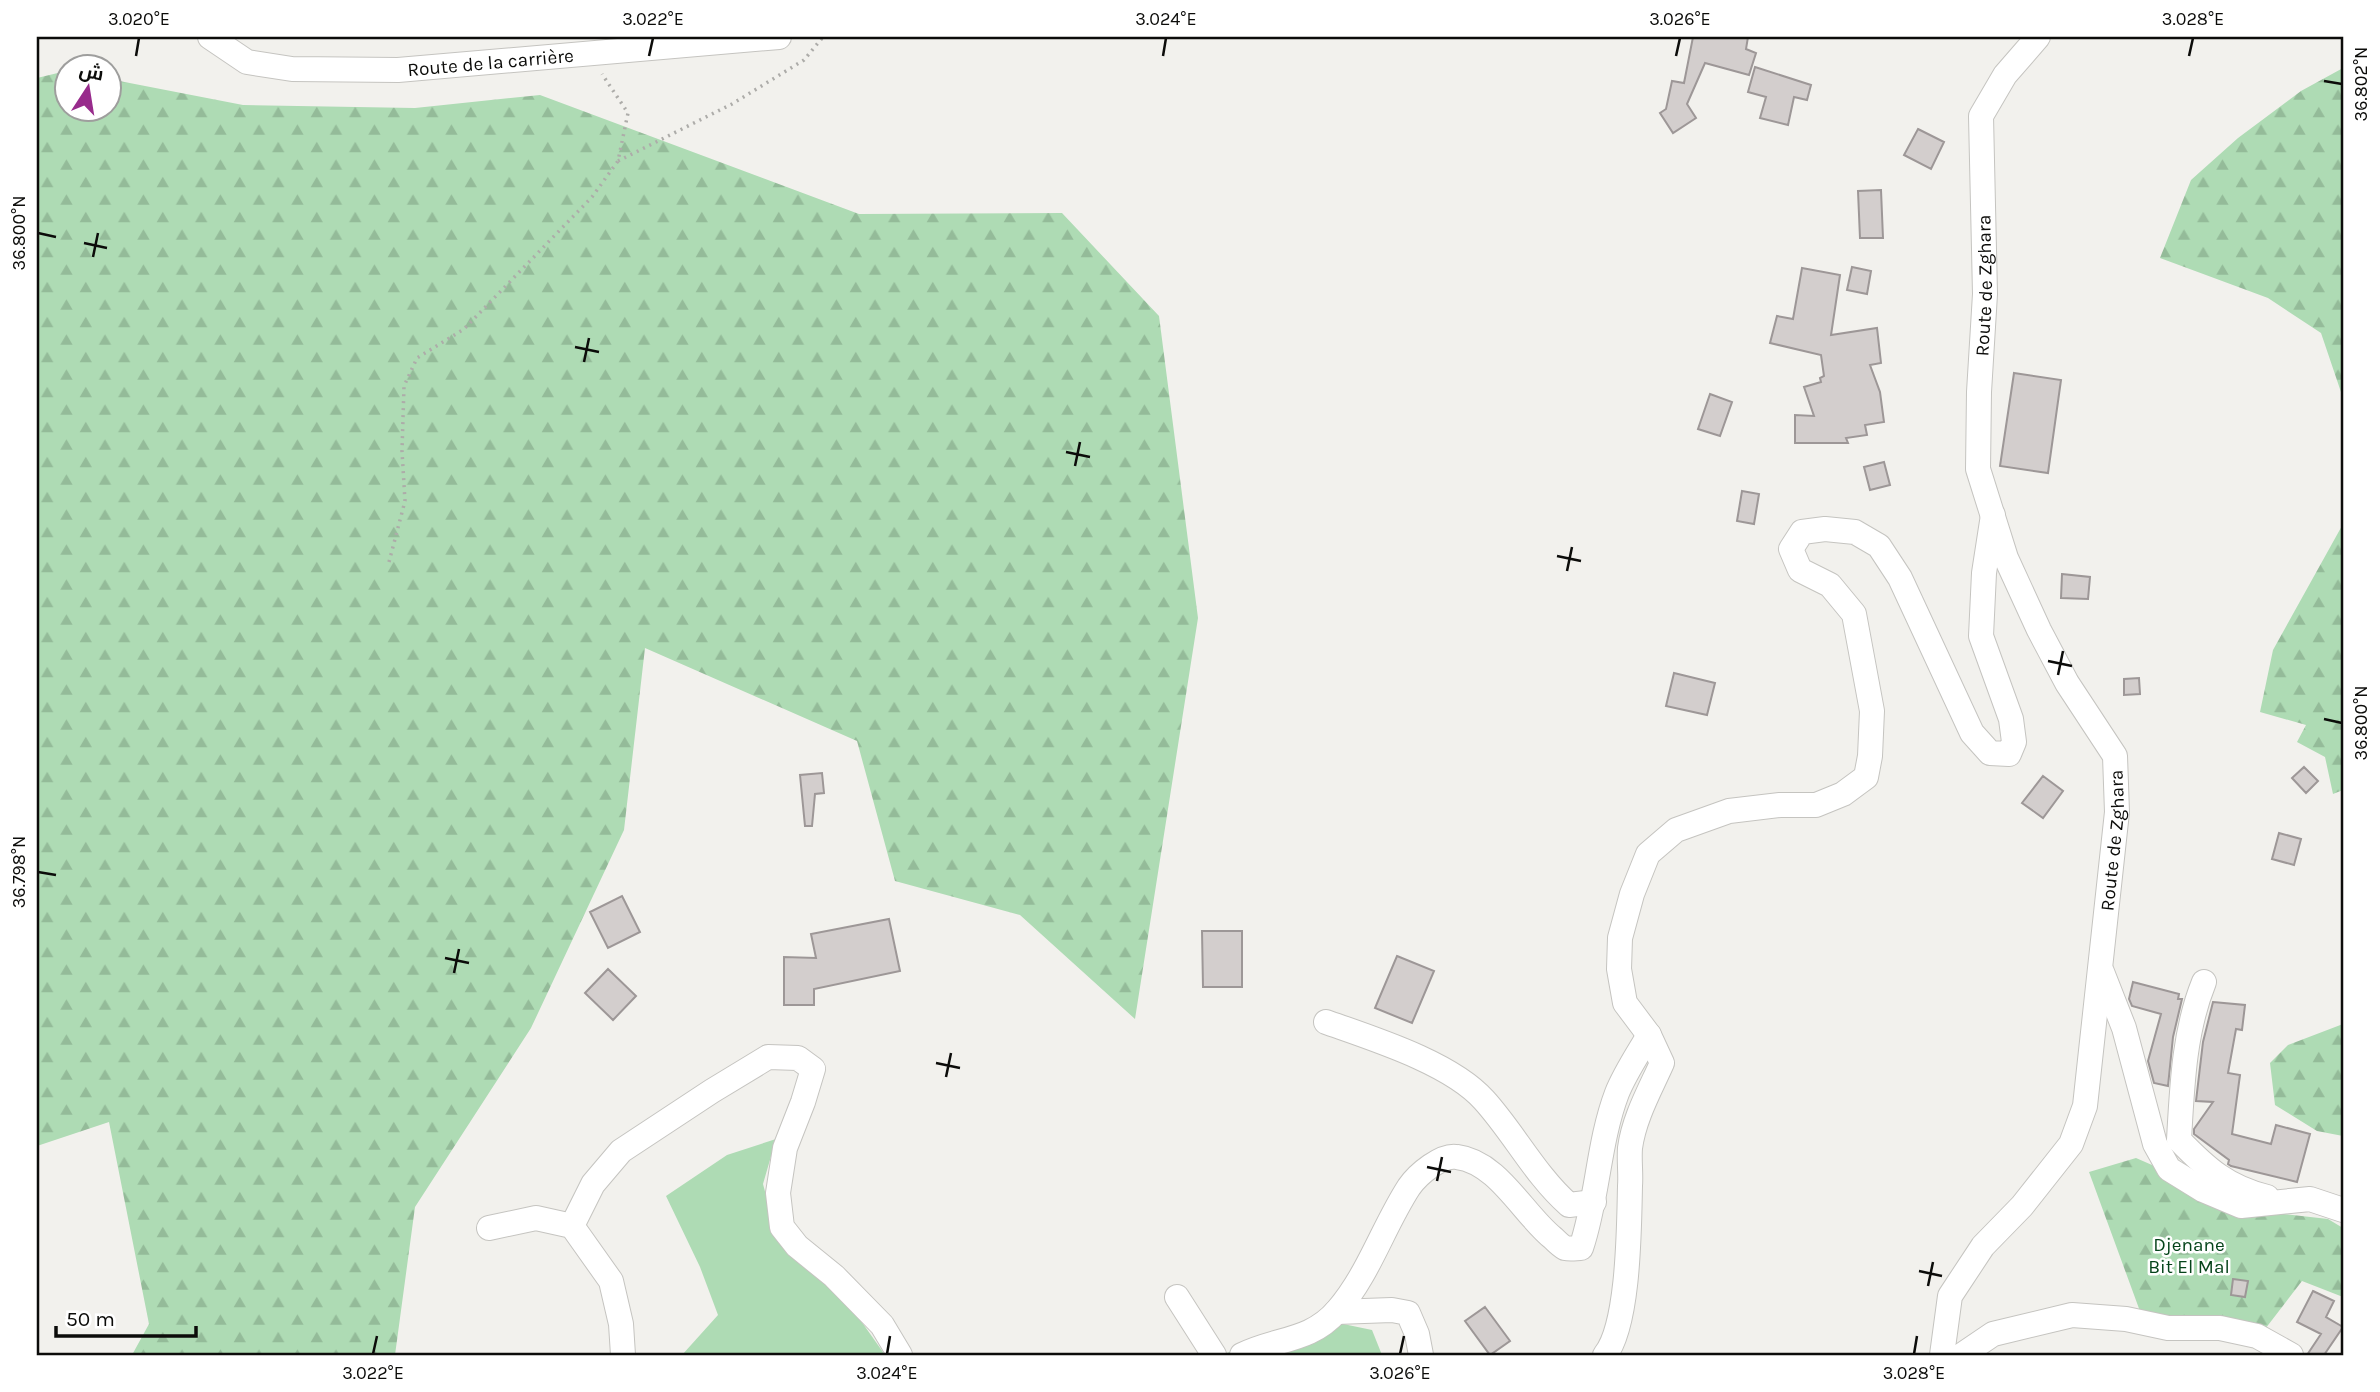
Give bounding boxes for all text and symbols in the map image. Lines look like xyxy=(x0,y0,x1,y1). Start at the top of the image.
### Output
text: 3.020°E xyxy=(108,8,170,30)
text: 3.022°E xyxy=(622,8,684,30)
text: 3.024°E xyxy=(1135,8,1197,30)
text: 3.026°E xyxy=(1649,8,1711,30)
text: 3.028°E xyxy=(2162,8,2224,30)
street label: Route de la carrière xyxy=(406,45,575,81)
text: 36.802°N xyxy=(2350,47,2372,121)
north arrow xyxy=(52,52,122,122)
text: ش xyxy=(77,59,106,86)
text: 36.800°N xyxy=(8,195,30,271)
street label: Route de Zghara xyxy=(1971,214,1997,357)
text: 36.800°N xyxy=(2350,685,2372,761)
street label: Route de Zghara xyxy=(2096,769,2129,912)
text: 36.798°N xyxy=(8,836,30,908)
park label: Djenane Bit El Mal xyxy=(2148,1234,2230,1278)
scale bar xyxy=(56,1294,196,1338)
text: 50 m xyxy=(66,1307,115,1331)
text: 3.022°E xyxy=(342,1362,404,1384)
text: 3.024°E xyxy=(856,1362,918,1384)
text: 3.026°E xyxy=(1369,1362,1431,1384)
text: 3.028°E xyxy=(1883,1362,1945,1384)

